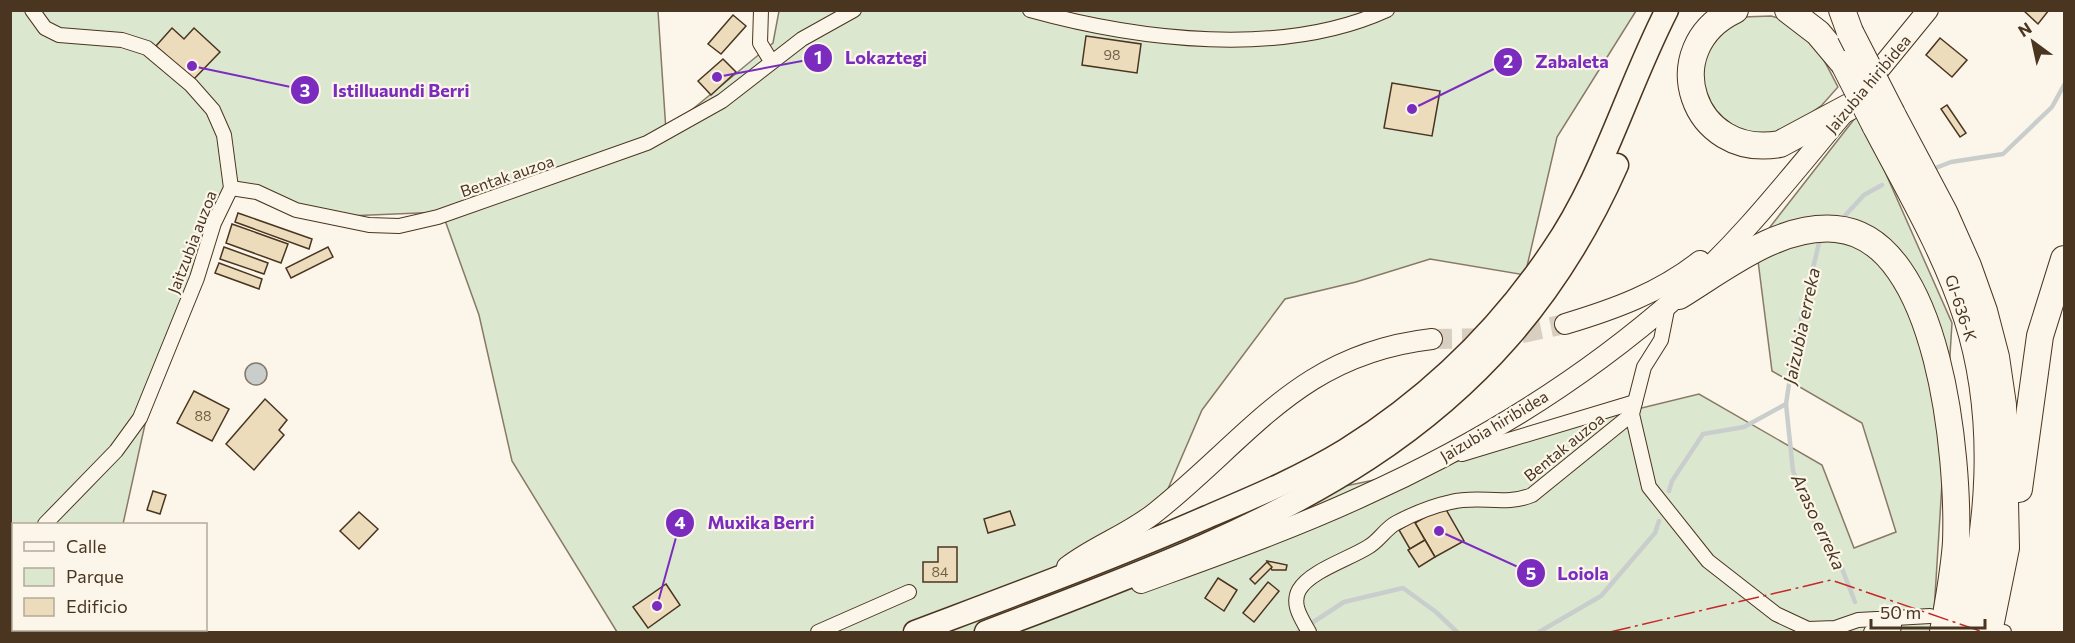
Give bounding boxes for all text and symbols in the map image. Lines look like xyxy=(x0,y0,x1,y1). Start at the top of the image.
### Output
north arrow xyxy=(2003,12,2063,72)
text: N xyxy=(2014,18,2035,40)
street label: Jaizubia hiribidea xyxy=(1821,31,1914,137)
callout: Lokaztegi xyxy=(803,40,940,76)
callout: Zabaleta xyxy=(1493,44,1621,80)
text: 1 xyxy=(814,46,822,68)
text: Lokaztegi xyxy=(845,46,927,68)
house number: 98 xyxy=(1104,46,1121,63)
text: 2 xyxy=(1503,50,1513,72)
text: Zabaleta xyxy=(1535,50,1609,72)
callout: Istilluaundi Berri xyxy=(290,72,481,108)
text: 3 xyxy=(300,79,310,101)
text: Istilluaundi Berri xyxy=(332,79,470,101)
street label: Bentak auzoa xyxy=(458,151,556,200)
street label: Jaitzubia auzoa xyxy=(163,188,220,296)
water label: Jaizubia erreka xyxy=(1778,265,1824,388)
street label: GI-636-K xyxy=(1942,272,1981,344)
street label: Jaizubia hiribidea xyxy=(1436,386,1551,465)
house number: 88 xyxy=(195,407,212,424)
street label: Bentak auzoa xyxy=(1520,408,1608,485)
water label: Araso erreka xyxy=(1787,469,1851,573)
callout: Muxika Berri xyxy=(665,505,826,541)
text: 4 xyxy=(674,511,686,533)
text: Muxika Berri xyxy=(707,511,815,533)
legend xyxy=(12,523,207,631)
text: Calle xyxy=(66,535,106,557)
callout: Loiola xyxy=(1516,555,1621,591)
text: 5 xyxy=(1526,562,1536,584)
text: Loiola xyxy=(1557,562,1609,584)
house number: 84 xyxy=(932,563,949,580)
text: Parque xyxy=(66,565,124,587)
scale bar xyxy=(1871,592,1985,630)
text: Edificio xyxy=(66,595,128,617)
text: 50 m xyxy=(1880,601,1921,623)

